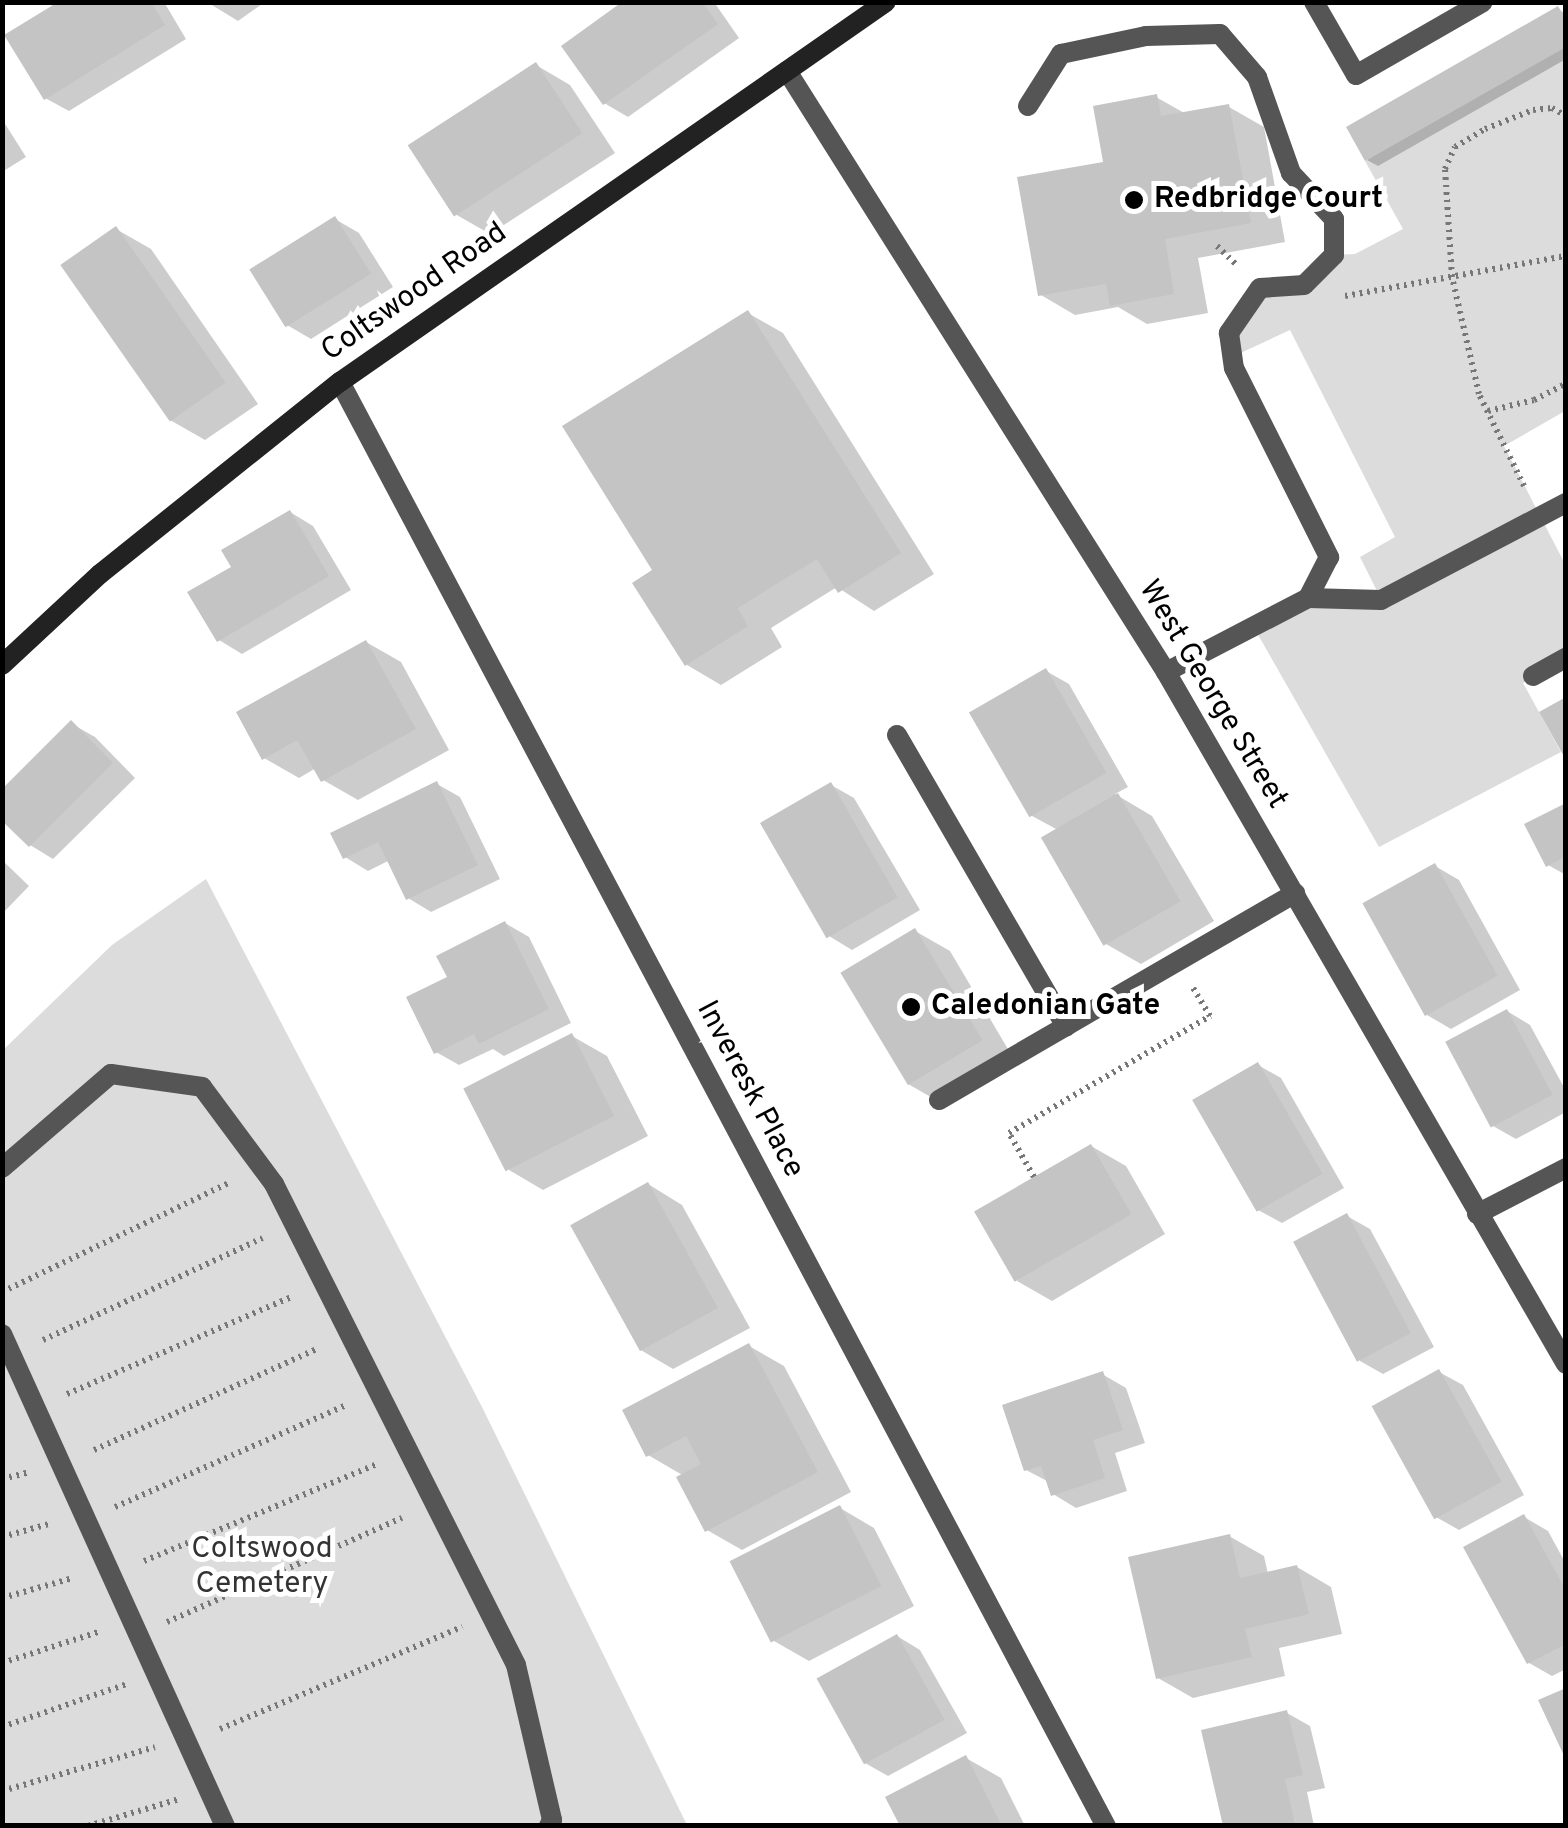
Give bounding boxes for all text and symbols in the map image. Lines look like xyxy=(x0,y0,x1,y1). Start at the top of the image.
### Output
place label: Redbridge Court xyxy=(1154,182,1383,218)
marker: Redbridge Court xyxy=(1123,189,1145,211)
street label: Coltswood Road xyxy=(315,216,515,370)
street label: West George Street xyxy=(1130,574,1294,816)
place label: Caledonian Gate xyxy=(931,989,1160,1025)
street label: Inveresk Place xyxy=(687,995,811,1185)
marker: Caledonian Gate xyxy=(900,996,922,1018)
park label: Coltswood Cemetery xyxy=(191,1532,333,1602)

